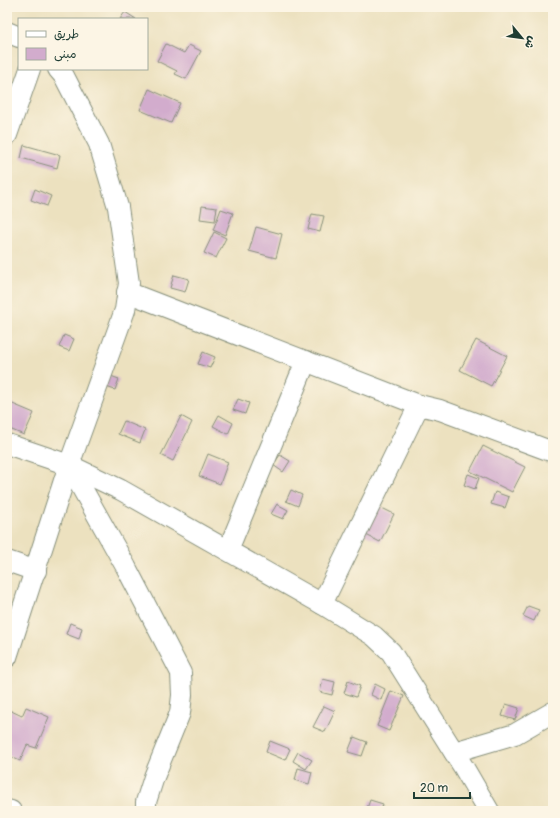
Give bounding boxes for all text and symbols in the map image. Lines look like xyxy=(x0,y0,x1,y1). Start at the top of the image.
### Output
legend xyxy=(18,18,148,70)
north arrow xyxy=(502,18,542,58)
text: طريق xyxy=(54,27,79,42)
text: ش xyxy=(522,34,539,51)
text: مبنى xyxy=(54,47,77,62)
scale bar xyxy=(414,774,470,800)
text: 20 m xyxy=(420,781,449,796)

